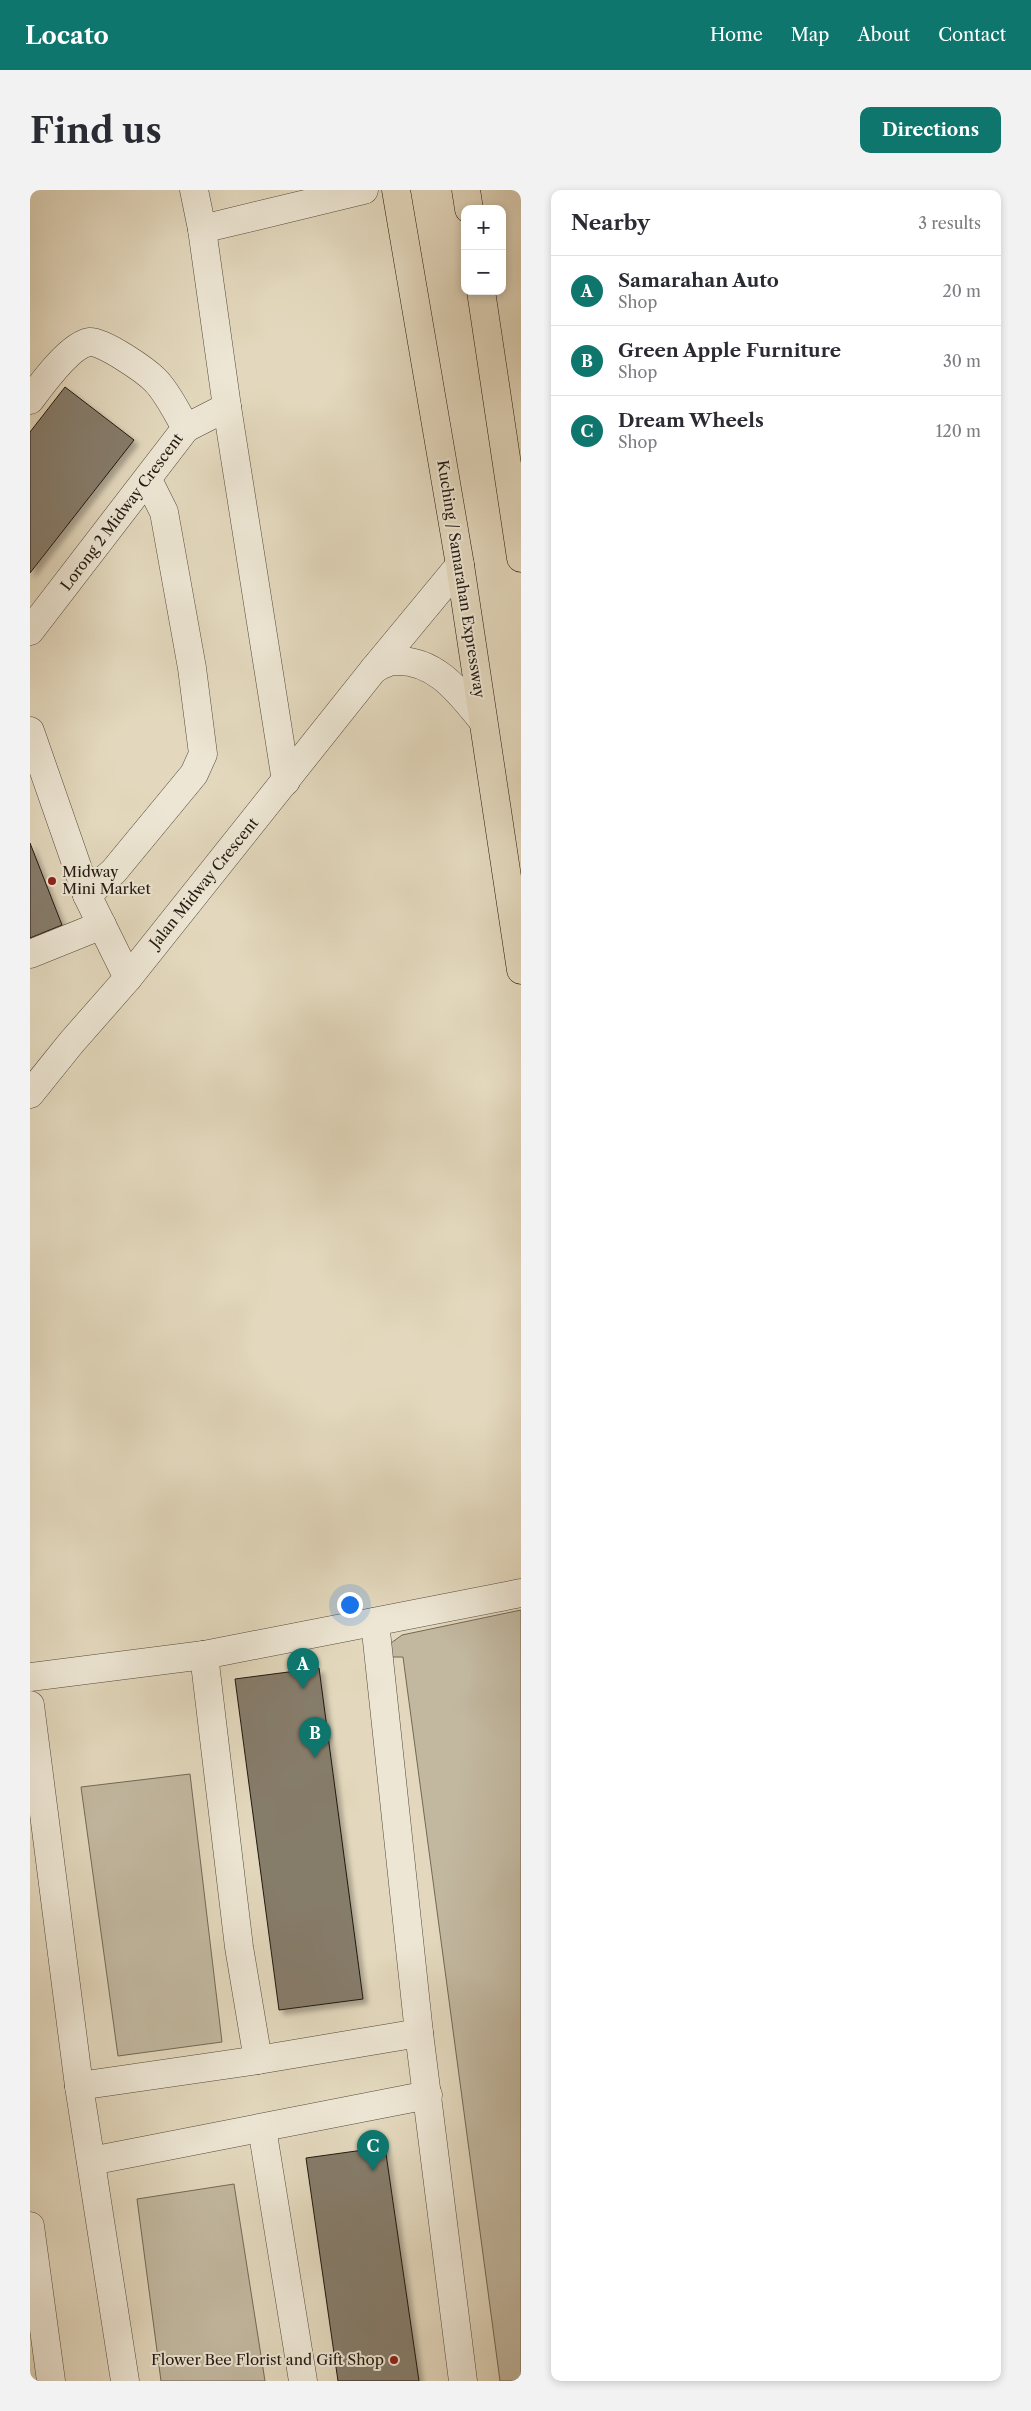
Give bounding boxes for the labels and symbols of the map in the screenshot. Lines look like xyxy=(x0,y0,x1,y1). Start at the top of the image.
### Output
street label: Lorong 2 Midway Crescent xyxy=(56,429,187,594)
street label: Kuching / Samarahan Expressway xyxy=(433,459,490,700)
street label: Jalan Midway Crescent xyxy=(144,813,263,953)
place label: Midway Mini Market xyxy=(62,862,151,898)
marker: Midway Mini Market xyxy=(46,875,58,887)
your location xyxy=(337,1592,363,1618)
pin: A xyxy=(287,1648,319,1689)
pin: B xyxy=(299,1717,331,1758)
pin: C xyxy=(357,2130,389,2171)
place label: Flower Bee Florist and Gift Shop xyxy=(151,2350,384,2369)
marker: Flower Bee Florist and Gift Shop xyxy=(388,2354,400,2366)

